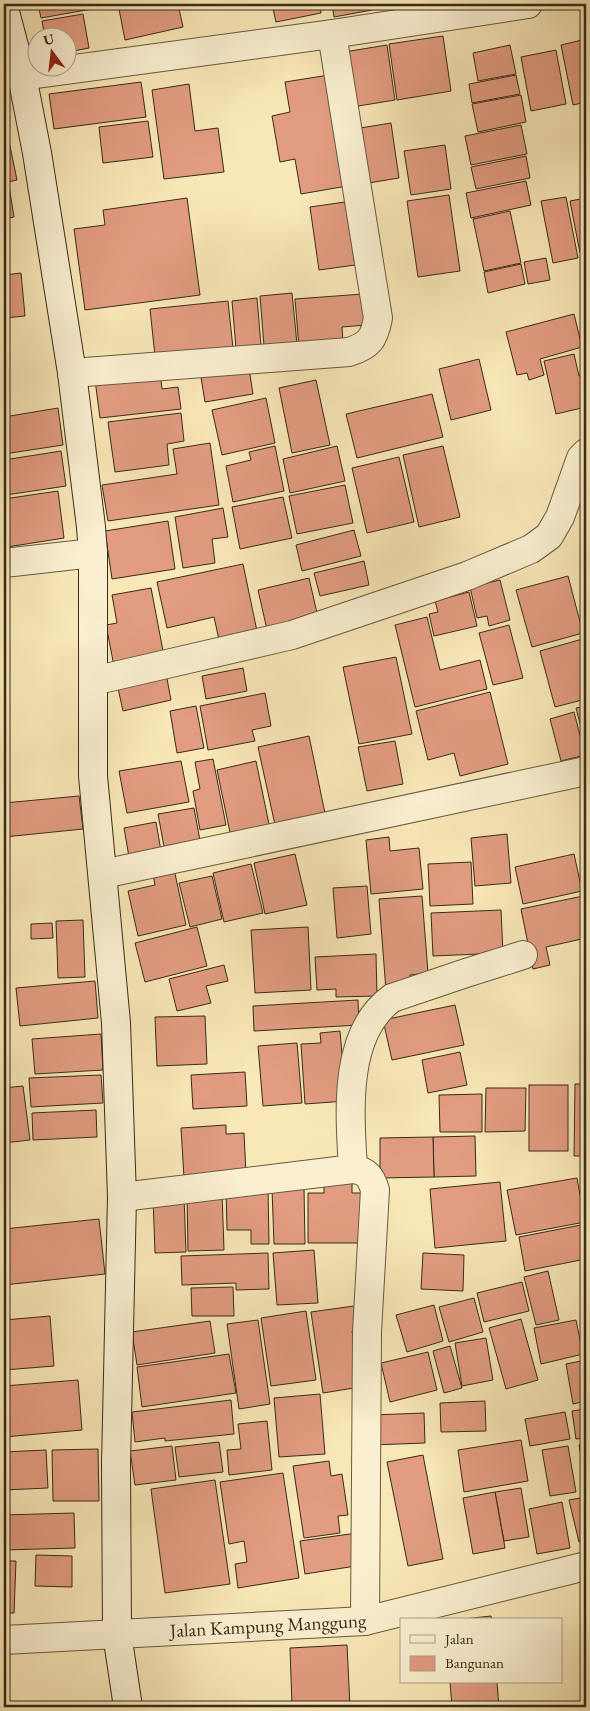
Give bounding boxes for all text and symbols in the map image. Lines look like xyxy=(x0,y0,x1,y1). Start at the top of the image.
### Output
north arrow xyxy=(28,28,78,78)
text: U xyxy=(41,29,57,49)
street label: Jalan Kampung Manggung xyxy=(167,1608,368,1643)
legend xyxy=(400,1618,562,1684)
text: Jalan xyxy=(443,1629,474,1648)
text: Bangunan xyxy=(445,1653,504,1672)

